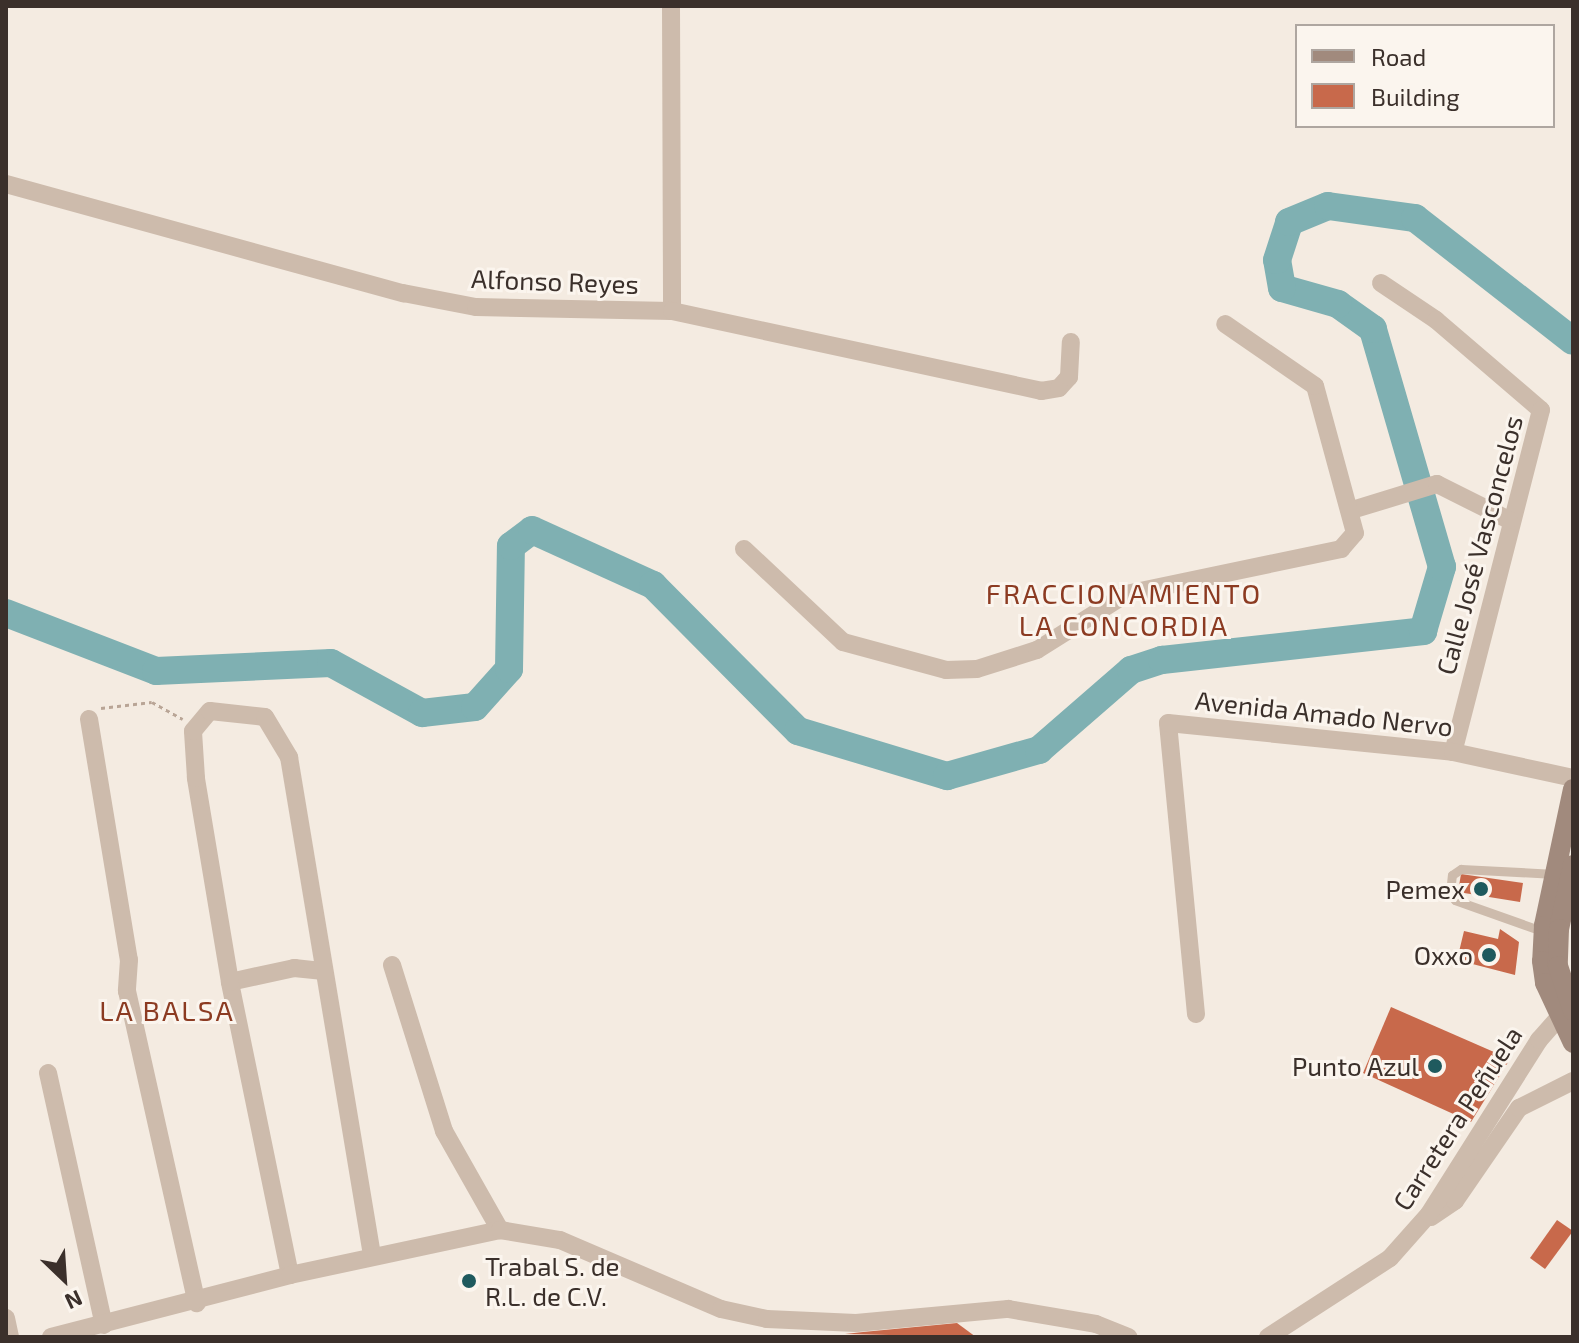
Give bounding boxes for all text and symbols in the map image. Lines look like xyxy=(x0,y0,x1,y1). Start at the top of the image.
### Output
legend xyxy=(1295,24,1555,128)
text: Road xyxy=(1371,42,1426,71)
text: Building xyxy=(1371,82,1460,111)
street label: Alfonso Reyes xyxy=(471,262,639,300)
street label: Calle José Vasconcelos xyxy=(1429,412,1529,678)
district label: FRACCIONAMIENTO LA CONCORDIA xyxy=(986,576,1262,642)
street label: Avenida Amado Nervo xyxy=(1193,684,1455,742)
place label: Pemex xyxy=(1385,873,1465,905)
marker: Pemex xyxy=(1472,880,1490,898)
place label: Oxxo xyxy=(1414,939,1473,971)
marker: Oxxo xyxy=(1480,946,1498,964)
district label: LA BALSA xyxy=(99,993,235,1027)
street label: Carretera Peñuela xyxy=(1386,1020,1528,1216)
place label: Punto Azul xyxy=(1291,1050,1419,1082)
marker: Punto Azul xyxy=(1426,1057,1444,1075)
north arrow xyxy=(24,1239,104,1319)
place label: Trabal S. de R.L. de C.V. xyxy=(485,1250,620,1312)
marker: Trabal S. de R.L. de C.V. xyxy=(460,1272,478,1290)
text: N xyxy=(61,1286,87,1316)

